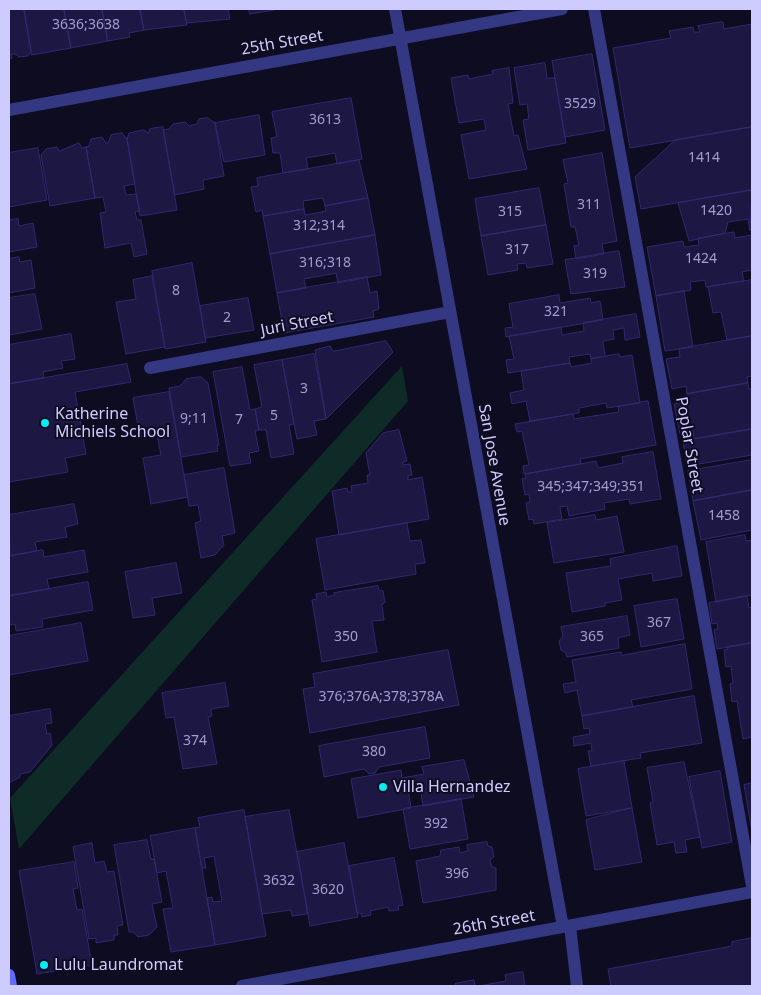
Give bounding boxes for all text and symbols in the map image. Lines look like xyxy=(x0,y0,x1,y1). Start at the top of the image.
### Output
house number: 3636;3638 xyxy=(52,17,120,33)
street label: 25th Street xyxy=(240,26,324,60)
house number: 3529 xyxy=(564,96,596,112)
house number: 3613 xyxy=(309,112,341,128)
house number: 1414 xyxy=(688,150,720,166)
house number: 311 xyxy=(577,197,601,213)
house number: 1420 xyxy=(700,203,732,219)
house number: 315 xyxy=(498,204,522,220)
house number: 312;314 xyxy=(293,218,345,234)
house number: 317 xyxy=(505,242,529,258)
house number: 1424 xyxy=(685,251,717,267)
house number: 316;318 xyxy=(299,255,351,271)
house number: 319 xyxy=(583,266,607,282)
house number: 8 xyxy=(172,283,180,299)
house number: 321 xyxy=(544,304,568,320)
street label: Juri Street xyxy=(259,308,335,340)
house number: 2 xyxy=(223,310,231,326)
house number: 3 xyxy=(300,381,308,397)
street label: Poplar Street xyxy=(671,395,707,495)
street label: San Jose Avenue xyxy=(474,403,514,527)
place label: Katherine Michiels School xyxy=(55,404,170,442)
house number: 5 xyxy=(270,408,278,424)
house number: 9;11 xyxy=(180,411,208,427)
house number: 7 xyxy=(235,412,243,428)
marker: Katherine Michiels School xyxy=(39,417,51,429)
house number: 345;347;349;351 xyxy=(537,479,645,495)
house number: 1458 xyxy=(708,508,740,524)
house number: 367 xyxy=(647,615,671,631)
house number: 350 xyxy=(334,629,358,645)
house number: 365 xyxy=(580,629,604,645)
house number: 376;376A;378;378A xyxy=(318,689,444,705)
house number: 374 xyxy=(183,733,207,749)
house number: 380 xyxy=(362,744,386,760)
place label: Villa Hernandez xyxy=(393,777,511,797)
marker: Villa Hernandez xyxy=(377,781,389,793)
house number: 392 xyxy=(424,816,448,832)
house number: 396 xyxy=(445,866,469,882)
house number: 3632 xyxy=(263,873,295,889)
house number: 3620 xyxy=(312,882,344,898)
street label: 26th Street xyxy=(452,906,536,940)
place label: Lulu Laundromat xyxy=(54,955,183,975)
marker: Lulu Laundromat xyxy=(38,959,50,971)

